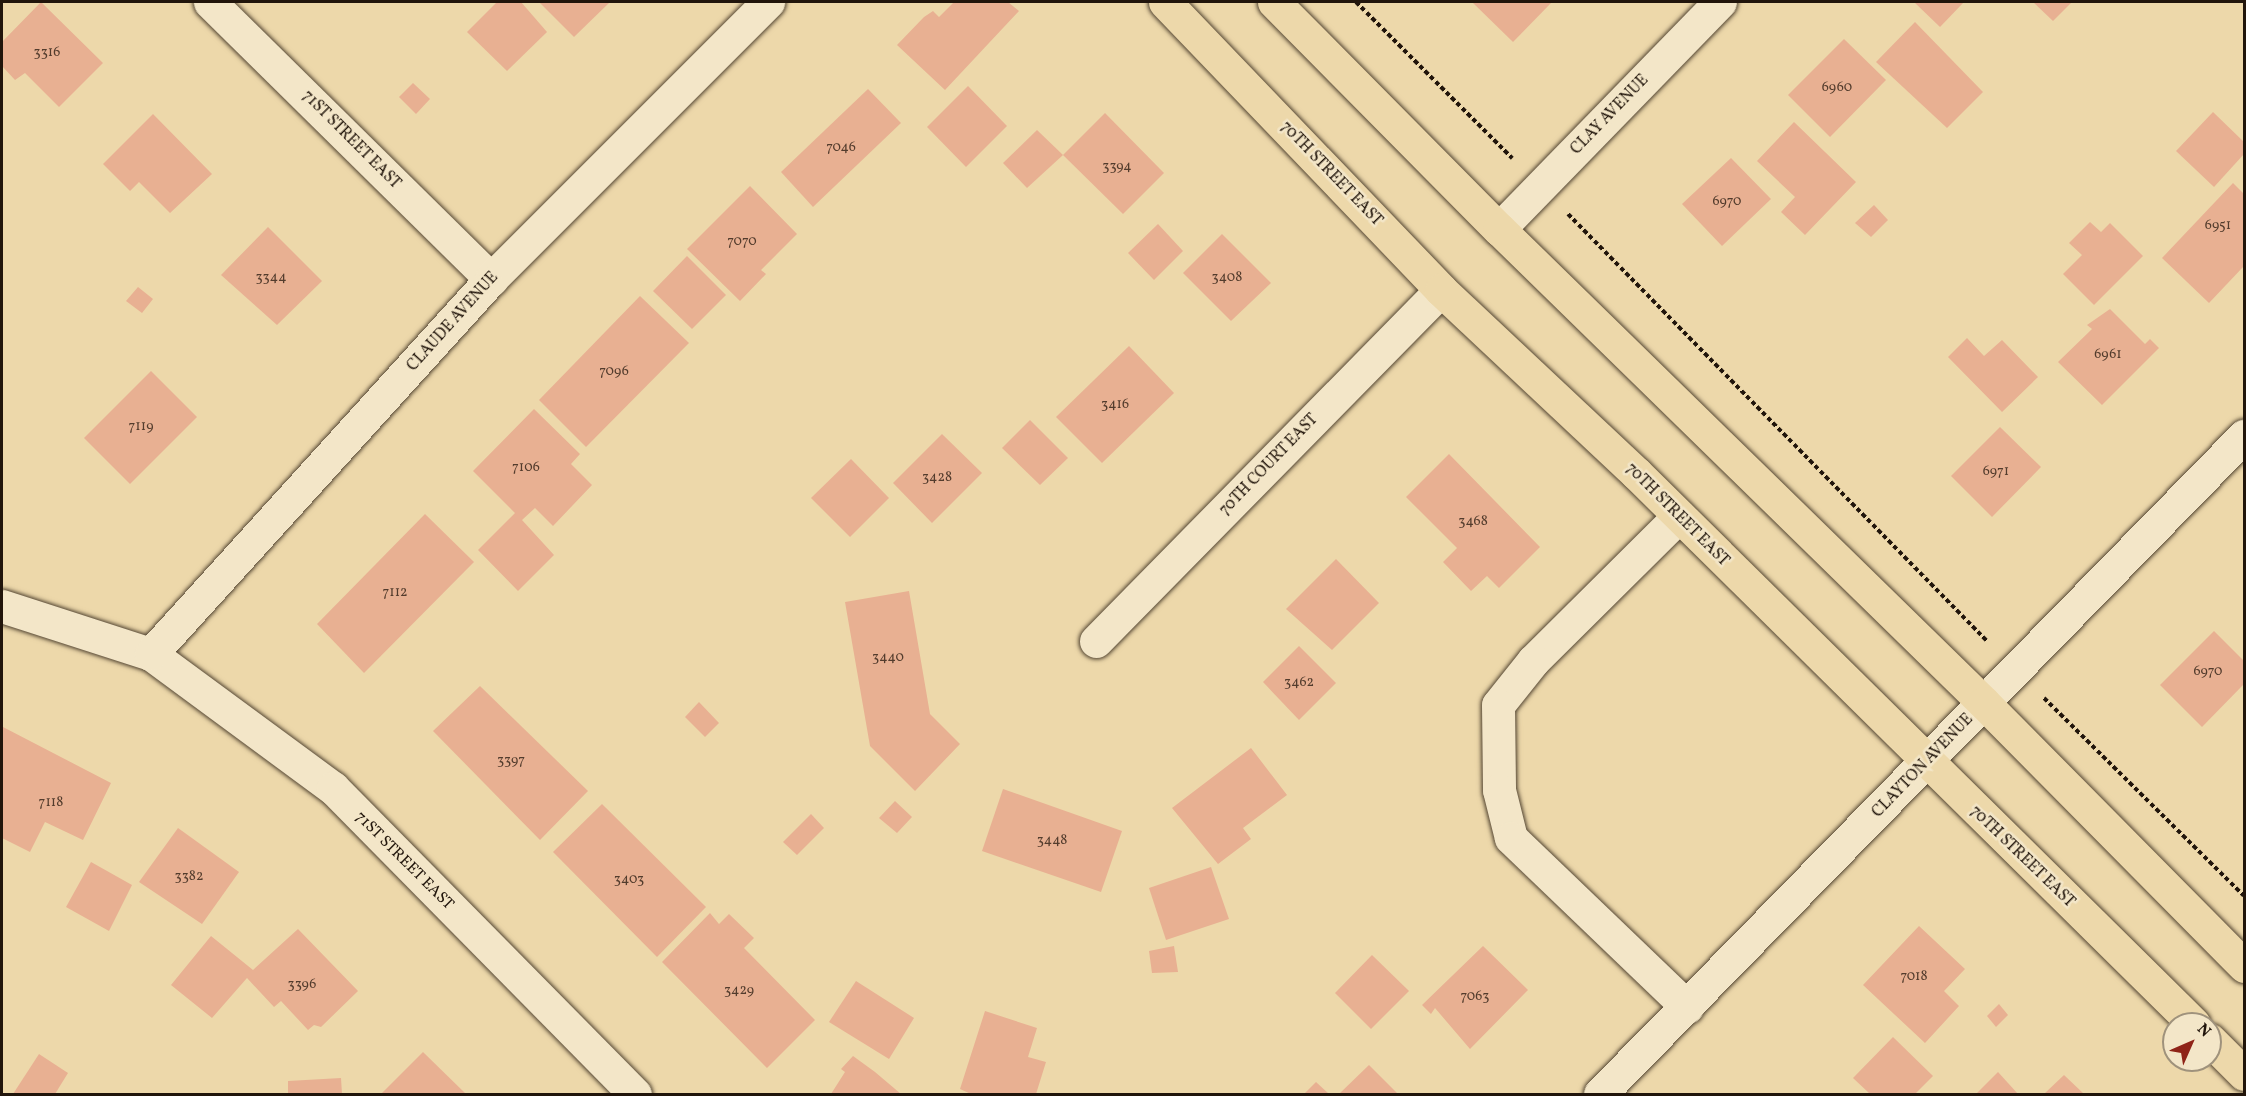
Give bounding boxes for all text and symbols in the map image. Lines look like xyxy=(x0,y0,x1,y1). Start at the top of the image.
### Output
house number: 3316 xyxy=(34,45,60,61)
street label: CLAY AVENUE xyxy=(1567,71,1653,159)
house number: 6960 xyxy=(1822,80,1852,96)
street label: 71ST STREET EAST xyxy=(297,86,405,194)
street label: 70TH STREET EAST xyxy=(1276,117,1386,231)
house number: 7046 xyxy=(826,140,856,156)
house number: 3394 xyxy=(1102,159,1132,175)
house number: 6970 xyxy=(1713,194,1741,210)
house number: 6951 xyxy=(2205,218,2231,234)
house number: 7070 xyxy=(727,234,757,250)
street label: CLAUDE AVENUE xyxy=(403,268,503,376)
house number: 3344 xyxy=(256,270,286,286)
house number: 3408 xyxy=(1212,270,1242,286)
house number: 6961 xyxy=(2094,347,2122,363)
house number: 7096 xyxy=(599,364,629,380)
house number: 3416 xyxy=(1101,397,1129,413)
street label: 70TH COURT EAST xyxy=(1215,410,1323,520)
house number: 7119 xyxy=(129,419,153,435)
street label: 70TH STREET EAST xyxy=(1621,459,1733,571)
house number: 7106 xyxy=(512,460,540,476)
house number: 6971 xyxy=(1983,464,2009,480)
house number: 3428 xyxy=(922,470,952,486)
house number: 3468 xyxy=(1458,514,1488,530)
house number: 7112 xyxy=(382,585,408,601)
house number: 3440 xyxy=(872,650,904,666)
house number: 6970 xyxy=(2194,664,2222,680)
house number: 3462 xyxy=(1284,675,1314,691)
street label: CLAYTON AVENUE xyxy=(1868,710,1978,822)
house number: 3397 xyxy=(497,753,525,769)
house number: 7118 xyxy=(39,795,63,811)
street label: 70TH STREET EAST xyxy=(1965,802,2079,912)
street label: 71ST STREET EAST xyxy=(350,807,458,915)
house number: 3448 xyxy=(1037,833,1067,849)
house number: 3382 xyxy=(175,869,203,885)
house number: 3403 xyxy=(614,872,644,888)
house number: 7018 xyxy=(1900,969,1928,985)
house number: 3396 xyxy=(288,977,316,993)
house number: 3429 xyxy=(724,983,754,999)
house number: 7063 xyxy=(1461,989,1489,1005)
north arrow xyxy=(2162,1012,2222,1072)
text: N xyxy=(2191,1019,2215,1043)

